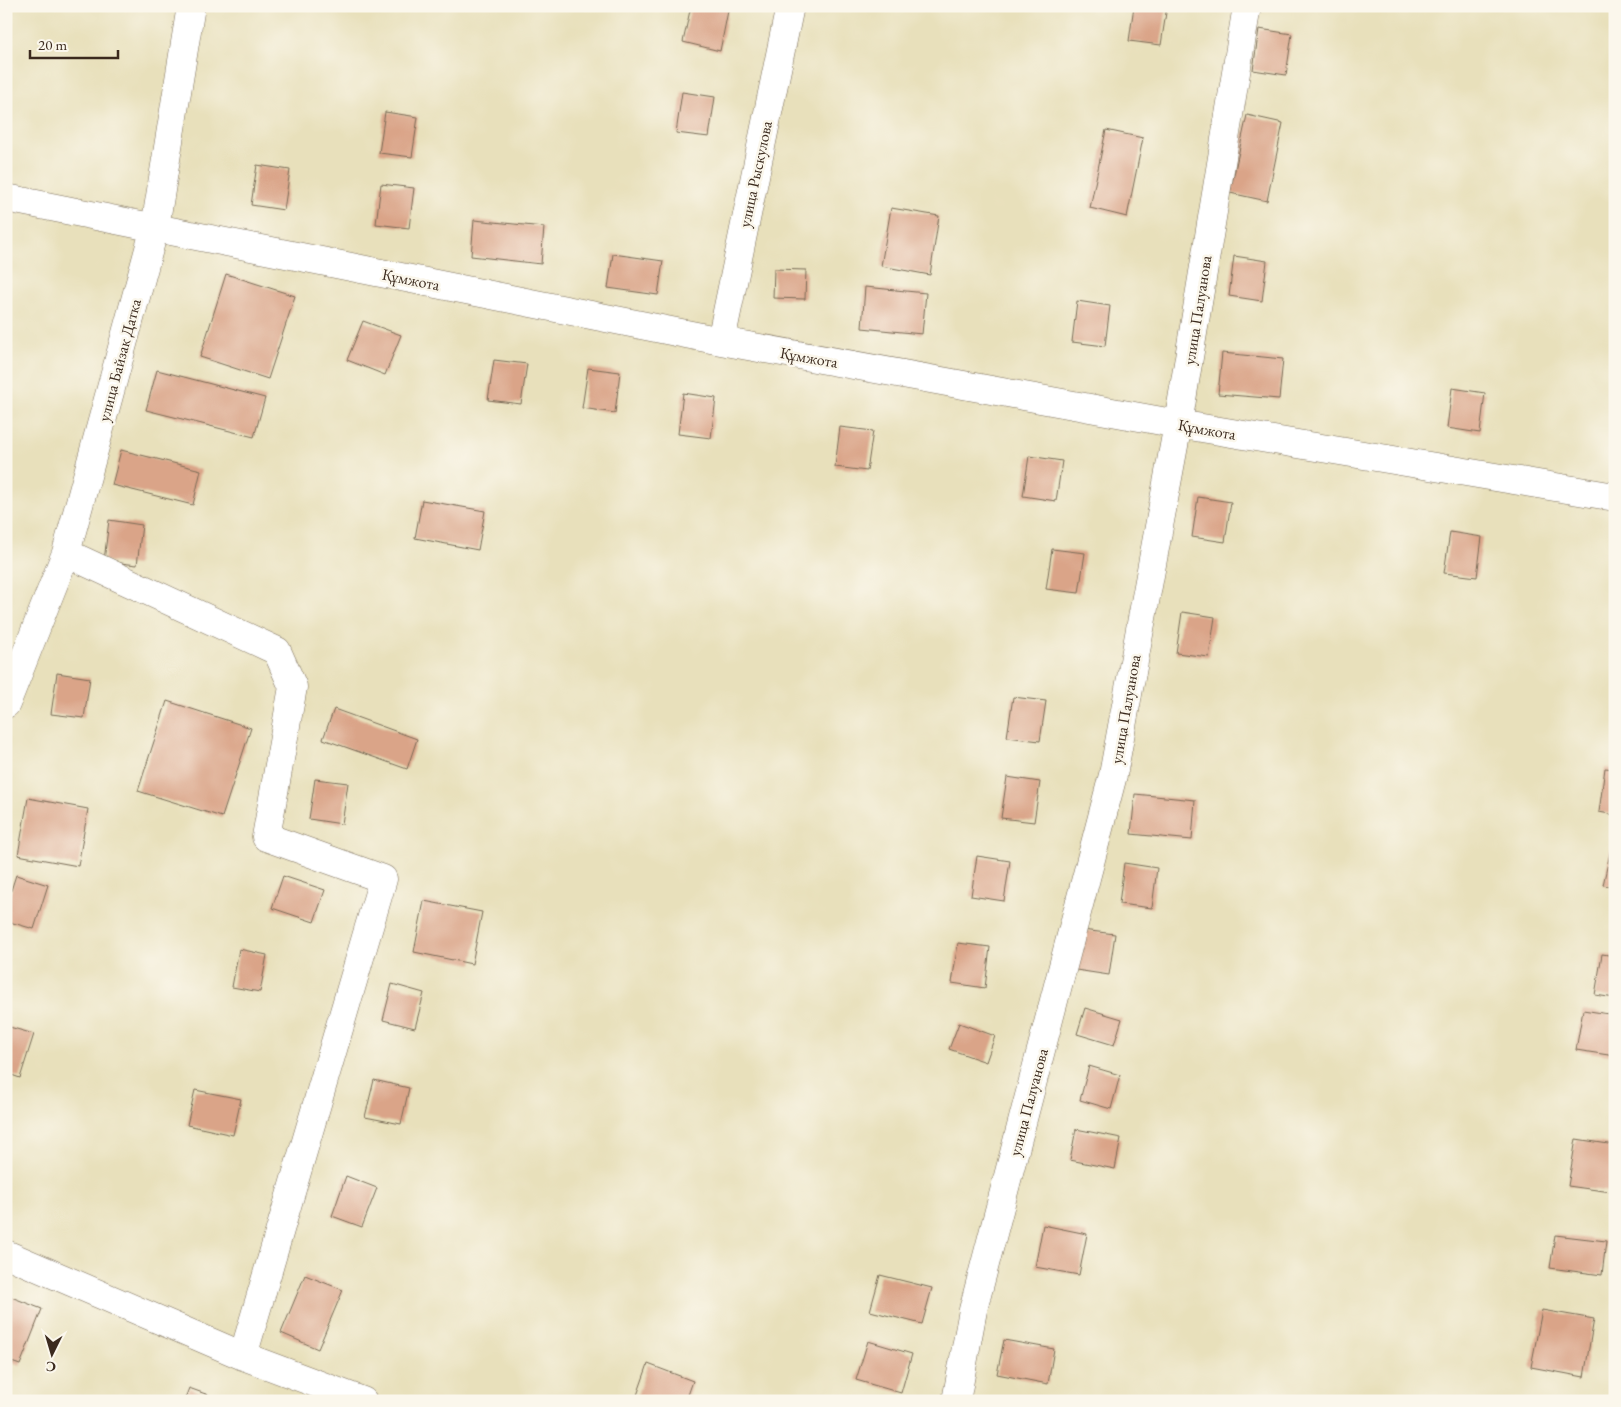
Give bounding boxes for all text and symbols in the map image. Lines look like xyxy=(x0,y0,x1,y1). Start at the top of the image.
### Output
scale bar xyxy=(30,28,118,60)
text: 20 m xyxy=(38,35,67,54)
street label: улица Рыскулова xyxy=(734,118,777,229)
street label: улица Палуанова xyxy=(1178,253,1217,366)
street label: Құмжота xyxy=(380,264,442,295)
street label: улица Байзак Датка xyxy=(93,296,146,424)
street label: Құмжота xyxy=(778,342,840,373)
street label: Құмжота xyxy=(1176,414,1238,445)
street label: улица Палуанова xyxy=(1106,652,1146,765)
street label: улица Палуанова xyxy=(1004,1045,1053,1158)
north arrow xyxy=(28,1330,78,1380)
text: С xyxy=(45,1358,57,1376)

